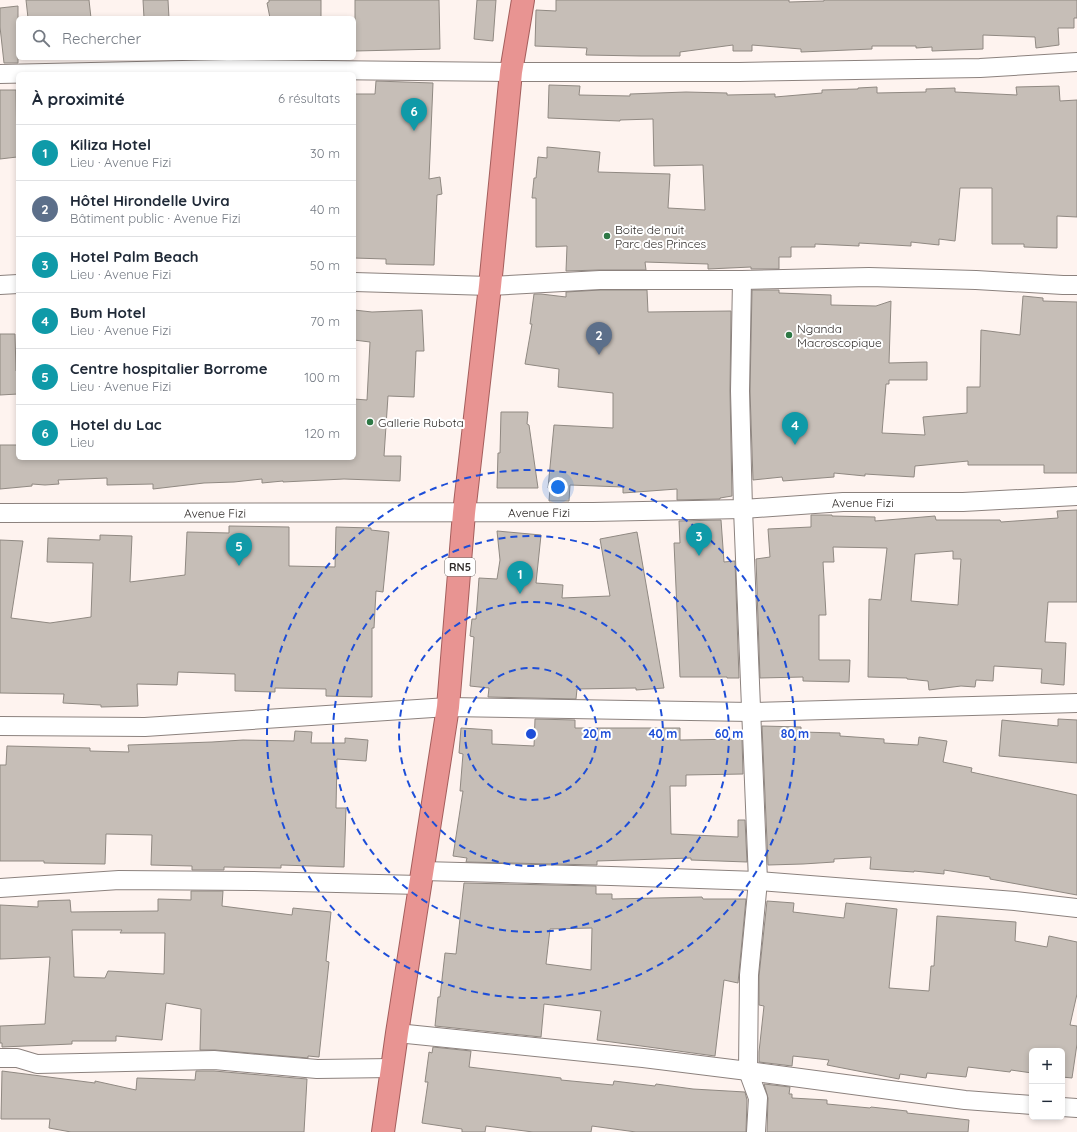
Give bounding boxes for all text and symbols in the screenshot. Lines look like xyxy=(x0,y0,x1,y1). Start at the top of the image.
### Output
search box xyxy=(16,16,356,60)
icon: search xyxy=(30,27,52,49)
text: Rechercher xyxy=(62,29,141,48)
text: À proximité xyxy=(32,88,125,109)
text: 6 résultats xyxy=(278,90,340,106)
pin: 6 xyxy=(401,98,427,131)
text: Kiliza Hotel xyxy=(70,135,151,154)
text: 1 xyxy=(42,145,48,161)
text: 30 m xyxy=(310,145,340,161)
text: Lieu · Avenue Fizi xyxy=(70,154,171,170)
text: Hôtel Hirondelle Uvira xyxy=(70,191,230,210)
text: 2 xyxy=(41,201,49,217)
text: 40 m xyxy=(310,201,340,217)
text: Bâtiment public · Avenue Fizi xyxy=(70,210,241,226)
place label: Boite de nuit Parc des Princes xyxy=(615,222,706,251)
marker: Boite de nuit Parc des Princes xyxy=(602,231,612,241)
text: Hotel Palm Beach xyxy=(70,247,199,266)
text: 3 xyxy=(42,257,48,273)
text: 50 m xyxy=(310,257,340,273)
text: Lieu · Avenue Fizi xyxy=(70,266,171,282)
text: Bum Hotel xyxy=(70,303,146,322)
text: 4 xyxy=(41,313,49,329)
text: 70 m xyxy=(310,313,340,329)
place label: Nganda Macroscopique xyxy=(797,321,882,350)
text: Lieu · Avenue Fizi xyxy=(70,322,171,338)
pin: 2 xyxy=(586,322,612,355)
marker: Nganda Macroscopique xyxy=(784,330,794,340)
text: Centre hospitalier Borrome xyxy=(70,359,268,378)
text: 5 xyxy=(41,369,49,385)
text: 100 m xyxy=(304,369,340,385)
text: Lieu · Avenue Fizi xyxy=(70,378,171,394)
pin: 4 xyxy=(782,412,808,445)
text: Hotel du Lac xyxy=(70,415,162,434)
place label: Gallerie Rubota xyxy=(378,415,464,430)
marker: Gallerie Rubota xyxy=(365,417,375,427)
text: 6 xyxy=(41,425,49,441)
text: 120 m xyxy=(305,425,340,441)
text: Lieu xyxy=(70,434,94,450)
your location xyxy=(548,477,568,497)
street label: Avenue Fizi xyxy=(831,494,894,510)
street label: Avenue Fizi xyxy=(184,505,246,520)
street label: Avenue Fizi xyxy=(508,505,570,520)
pin: 3 xyxy=(686,523,712,556)
pin: 5 xyxy=(226,533,252,566)
road number: RN5 xyxy=(445,558,475,576)
pin: 1 xyxy=(507,561,533,594)
text: 20 m xyxy=(583,726,611,741)
text: 40 m xyxy=(649,726,677,741)
text: 60 m xyxy=(715,726,743,741)
text: 80 m xyxy=(781,726,809,741)
centre of rings xyxy=(524,727,538,741)
map controls xyxy=(1029,1048,1065,1120)
button: + xyxy=(1029,1048,1065,1084)
button: − xyxy=(1029,1084,1065,1120)

